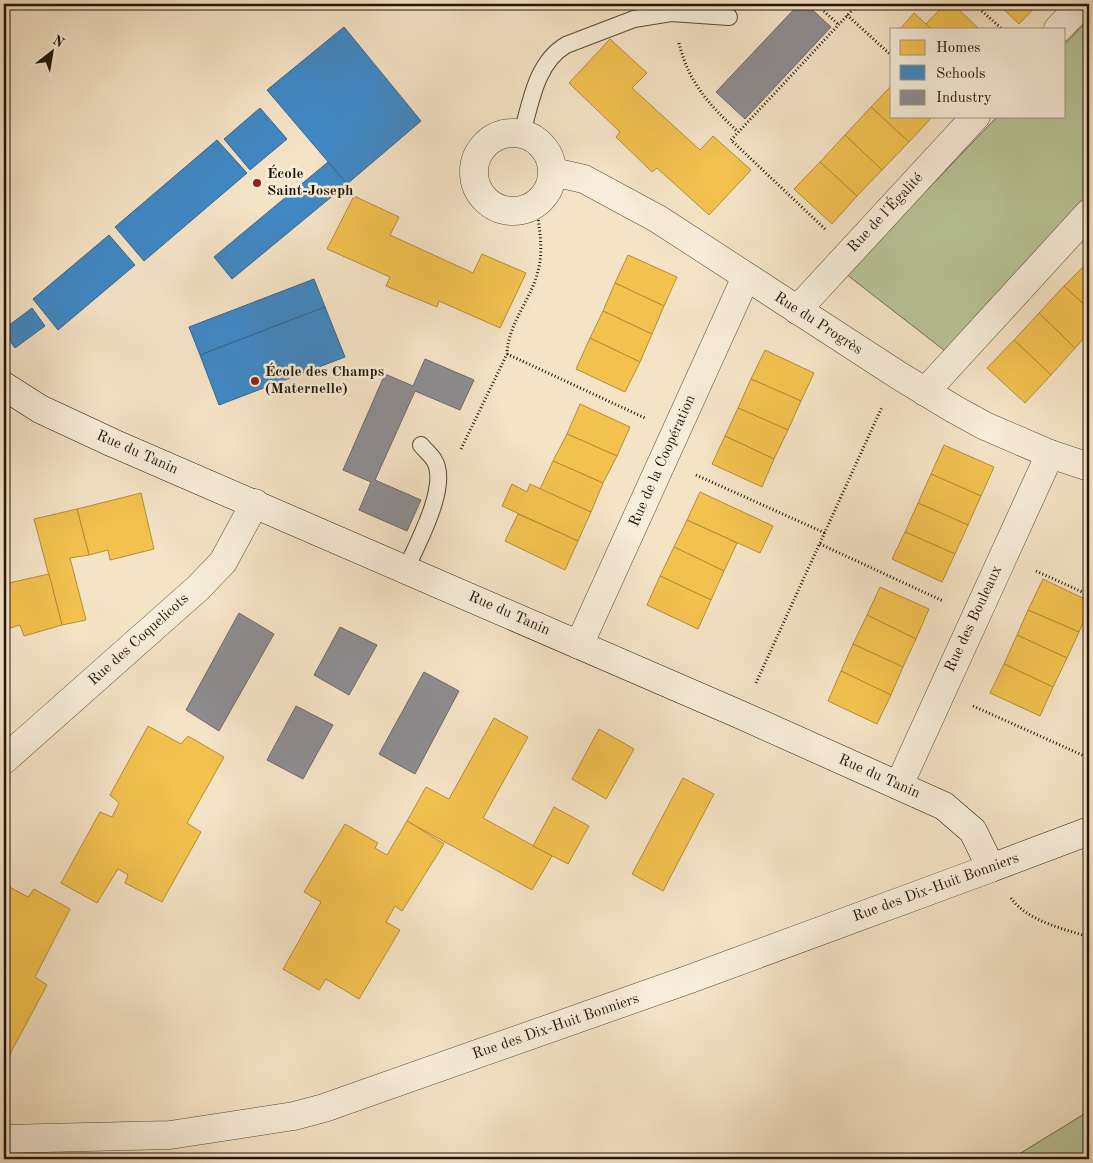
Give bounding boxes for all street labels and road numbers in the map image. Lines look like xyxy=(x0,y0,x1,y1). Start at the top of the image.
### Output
street label: Rue de l'Égalité xyxy=(843,168,927,256)
street label: Rue du Progrès xyxy=(771,290,865,358)
street label: Rue de la Coopération xyxy=(627,393,699,529)
street label: Rue du Tanin xyxy=(94,428,180,478)
street label: Rue des Bouleaux xyxy=(943,563,1005,674)
street label: Rue du Tanin xyxy=(466,589,552,639)
street label: Rue des Coquelicots xyxy=(86,591,192,689)
street label: Rue du Tanin xyxy=(836,752,922,802)
street label: Rue des Dix-Huit Bonniers xyxy=(851,851,1021,925)
street label: Rue des Dix-Huit Bonniers xyxy=(471,991,641,1063)

